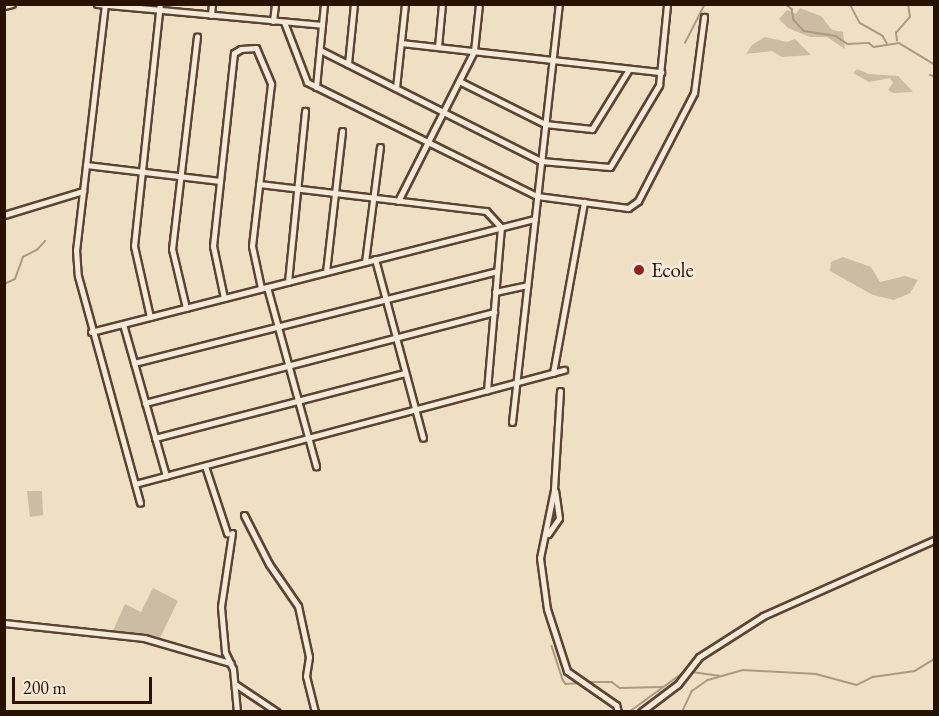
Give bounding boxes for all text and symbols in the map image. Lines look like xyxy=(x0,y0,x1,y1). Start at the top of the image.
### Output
place label: Ecole xyxy=(651,257,694,283)
marker: Ecole xyxy=(632,263,646,277)
scale bar xyxy=(15,665,154,703)
text: 200 m xyxy=(23,676,67,699)

